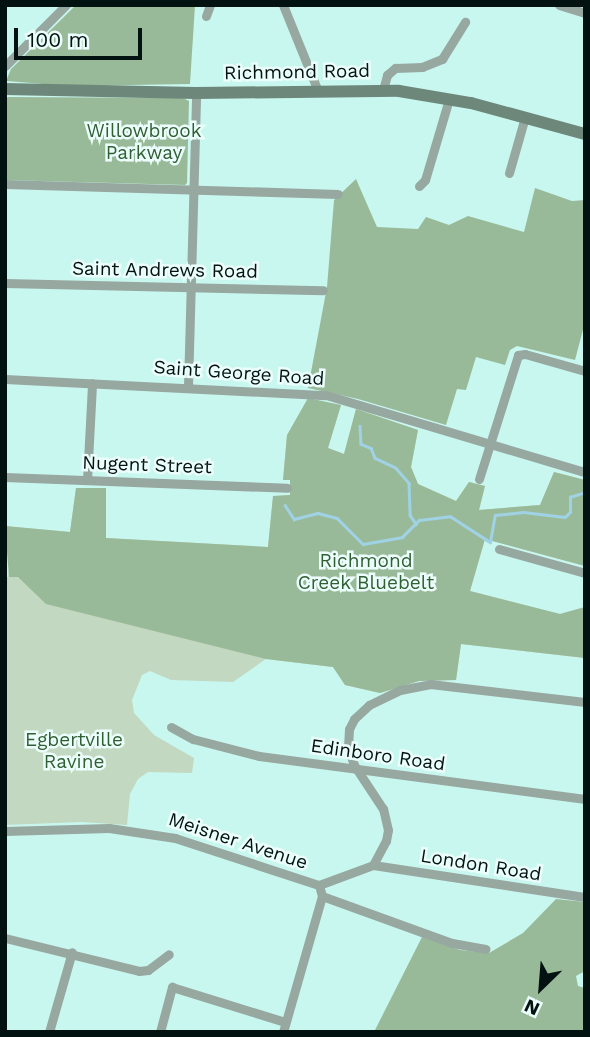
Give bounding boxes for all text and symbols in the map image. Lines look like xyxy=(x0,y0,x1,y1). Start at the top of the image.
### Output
scale bar xyxy=(18,14,145,58)
text: 100 m xyxy=(27,27,89,52)
street label: Richmond Road xyxy=(224,59,370,85)
park label: Willowbrook Parkway xyxy=(87,120,201,164)
street label: Saint Andrews Road xyxy=(71,257,259,283)
street label: Saint George Road xyxy=(153,356,325,390)
street label: Nugent Street xyxy=(82,451,212,479)
park label: Richmond Creek Bluebelt xyxy=(298,550,434,594)
park label: Egbertville Ravine xyxy=(25,729,123,773)
street label: Edinboro Road xyxy=(309,734,447,776)
street label: Meisner Avenue xyxy=(165,808,311,874)
street label: London Road xyxy=(419,844,543,886)
north arrow xyxy=(506,953,576,1023)
text: N xyxy=(521,994,543,1021)

